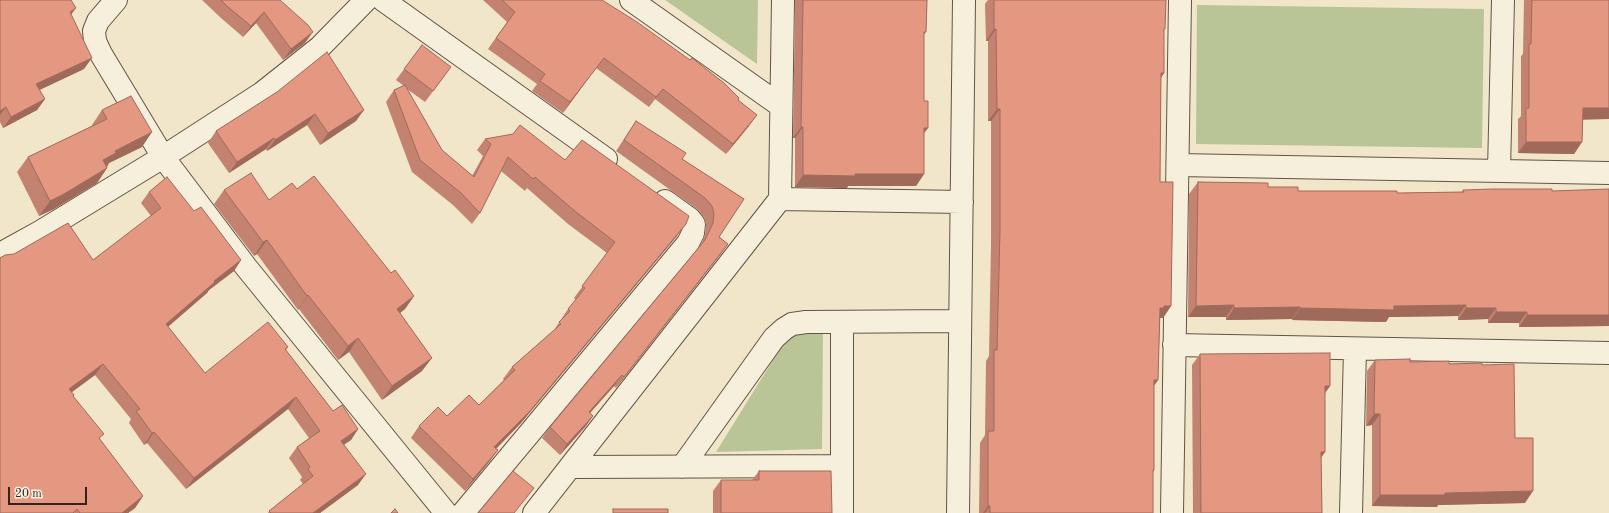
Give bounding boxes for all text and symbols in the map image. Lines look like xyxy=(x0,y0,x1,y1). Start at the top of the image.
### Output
scale bar xyxy=(10,479,89,505)
text: 20 m xyxy=(15,488,42,500)

